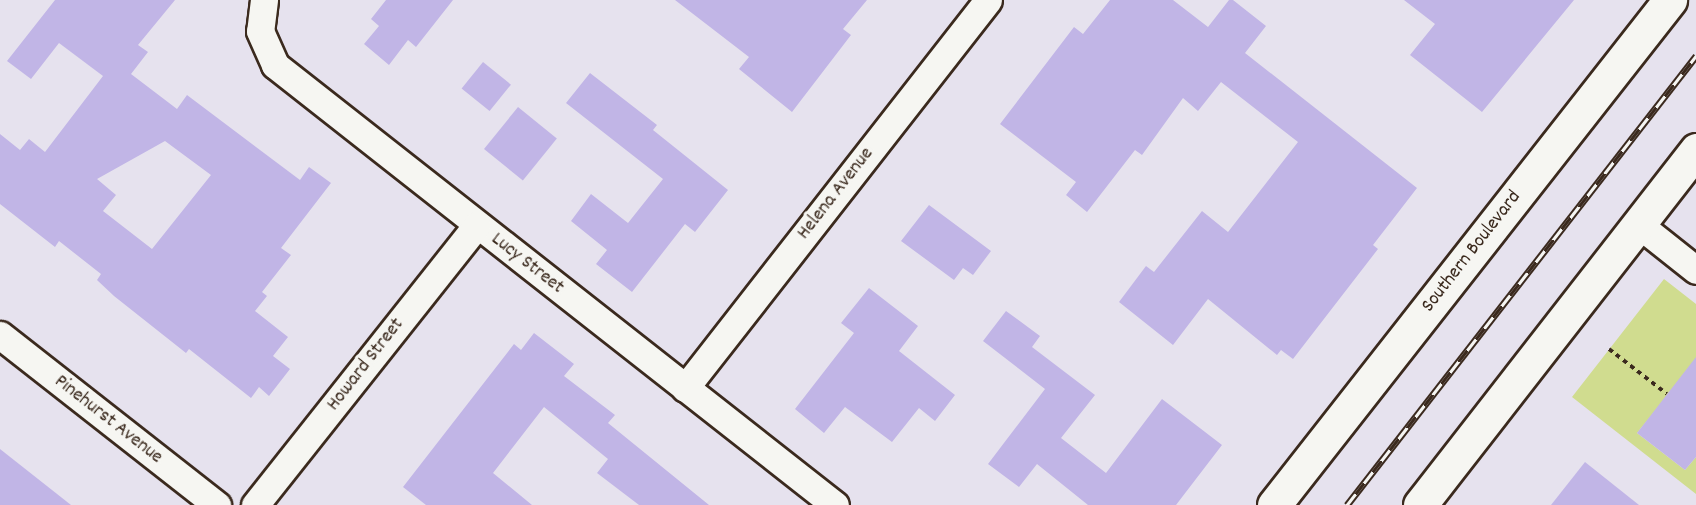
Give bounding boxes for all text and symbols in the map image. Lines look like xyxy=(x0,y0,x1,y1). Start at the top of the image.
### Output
street label: Helena Avenue xyxy=(793,143,879,245)
street label: Southern Boulevard xyxy=(1417,186,1527,318)
street label: Lucy Street xyxy=(486,228,568,300)
street label: Howard Street xyxy=(322,314,410,416)
street label: Pinehurst Avenue xyxy=(49,370,167,470)

